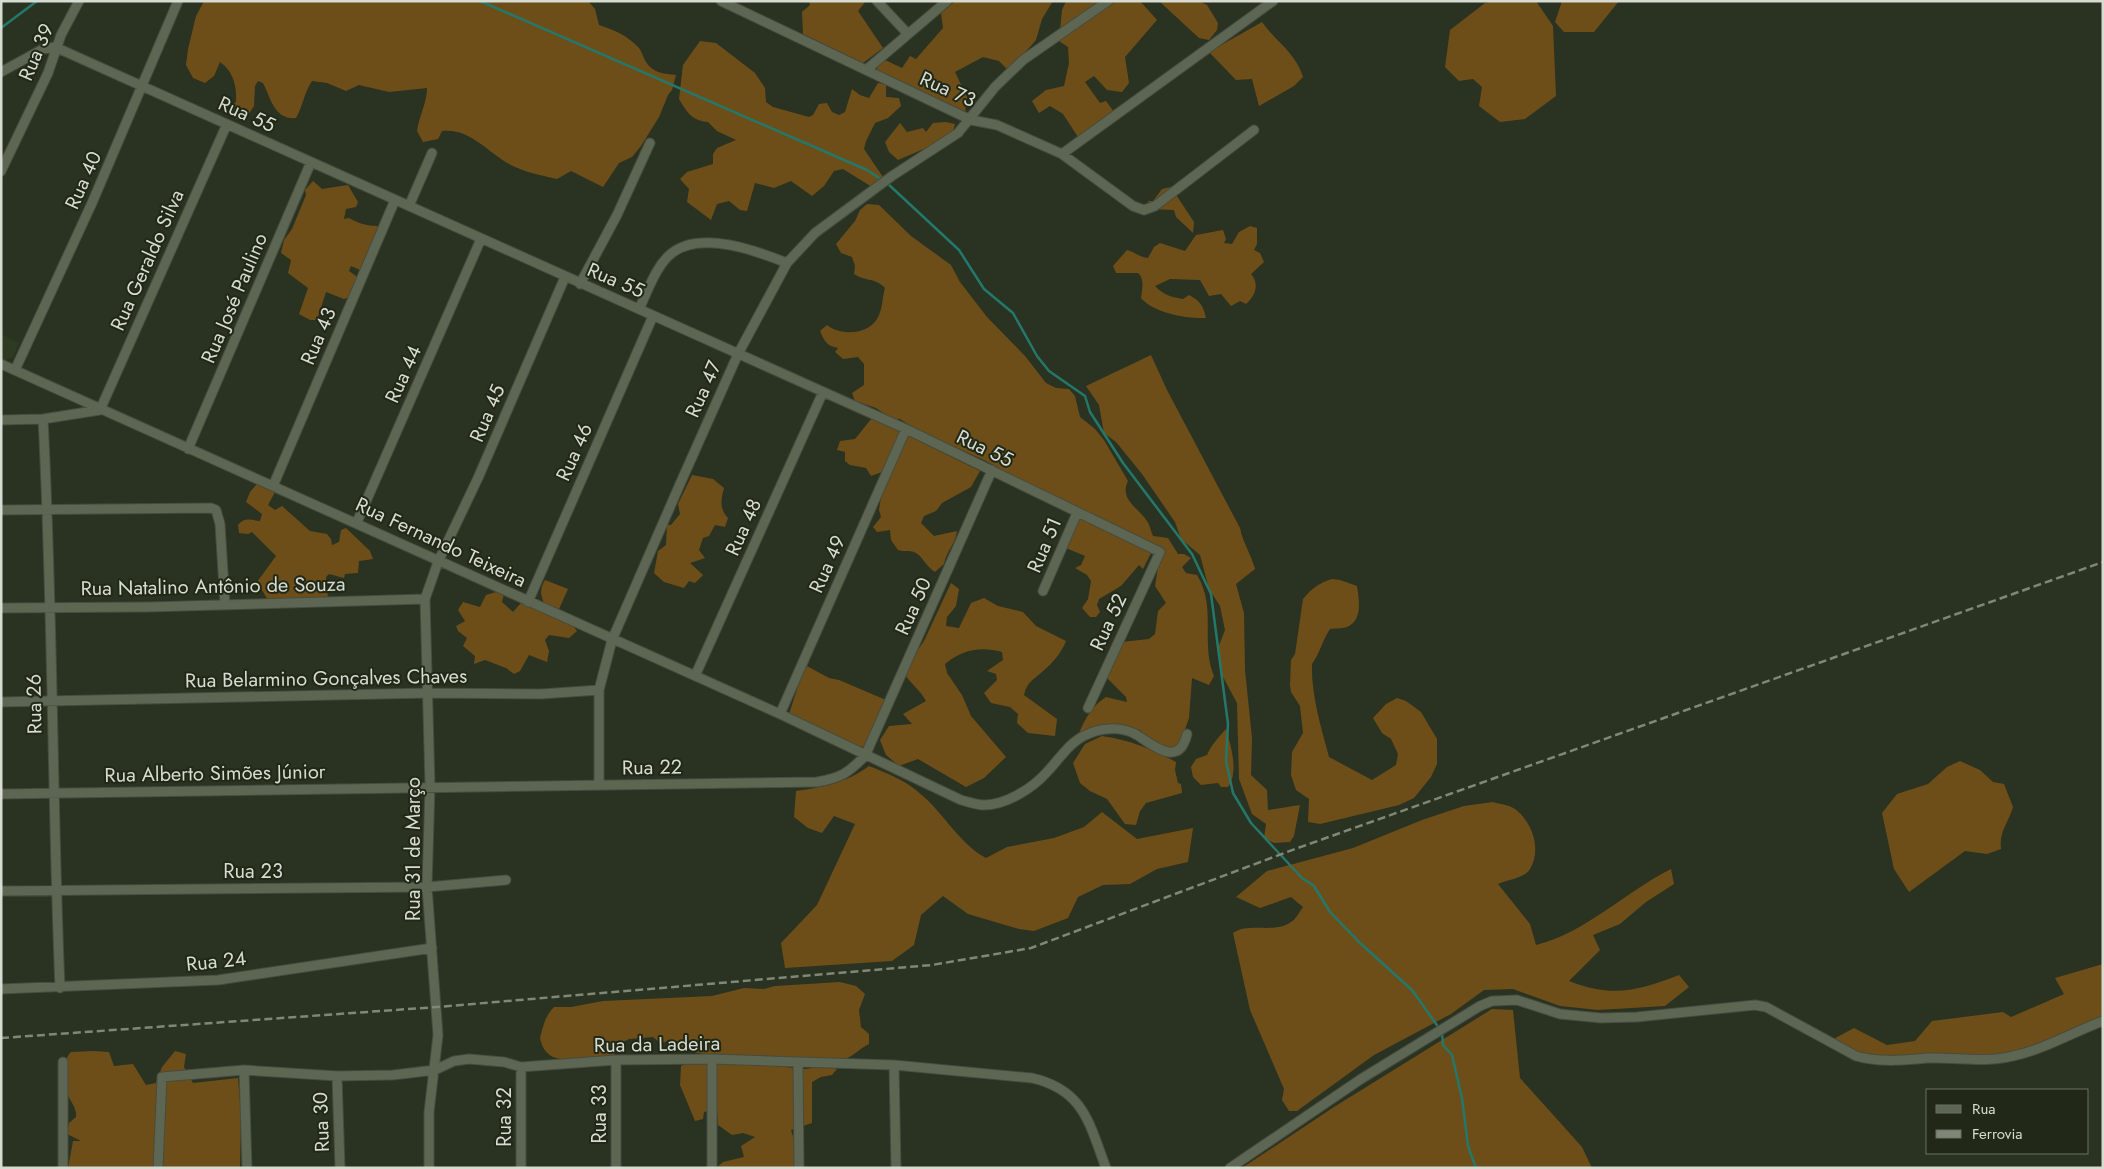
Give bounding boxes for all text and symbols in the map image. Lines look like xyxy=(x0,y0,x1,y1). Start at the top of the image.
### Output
street label: Rua 39 xyxy=(11,19,61,85)
street label: Rua 73 xyxy=(915,64,981,115)
street label: Rua 55 xyxy=(214,89,280,140)
street label: Rua 40 xyxy=(58,146,109,214)
street label: Rua Geraldo Silva xyxy=(103,185,192,335)
street label: Rua José Paulino xyxy=(194,228,275,368)
street label: Rua 55 xyxy=(583,255,649,306)
street label: Rua 43 xyxy=(293,303,344,369)
street label: Rua 44 xyxy=(378,340,429,408)
street label: Rua 47 xyxy=(678,356,729,422)
street label: Rua 45 xyxy=(462,380,513,447)
street label: Rua 46 xyxy=(549,419,600,486)
street label: Rua 55 xyxy=(952,422,1018,475)
street label: Rua Fernando Teixeira xyxy=(351,490,531,595)
street label: Rua 48 xyxy=(718,494,769,560)
street label: Rua 51 xyxy=(1020,513,1069,577)
street label: Rua 49 xyxy=(802,531,853,598)
street label: Rua Natalino Antônio de Souza xyxy=(80,570,346,603)
street label: Rua 50 xyxy=(888,573,939,640)
street label: Rua 52 xyxy=(1083,589,1134,656)
street label: Rua Belarmino Gonçalves Chaves xyxy=(185,662,467,695)
street label: Rua 26 xyxy=(19,674,50,734)
street label: Rua 22 xyxy=(622,752,682,783)
street label: Rua Alberto Simões Júnior xyxy=(104,757,326,790)
street label: Rua 31 de Março xyxy=(399,777,428,921)
street label: Rua 23 xyxy=(223,857,283,886)
street label: Rua 24 xyxy=(185,944,248,979)
street label: Rua da Ladeira xyxy=(594,1029,720,1060)
street label: Rua 33 xyxy=(585,1084,614,1144)
street label: Rua 32 xyxy=(490,1087,519,1147)
legend xyxy=(1926,1089,2089,1154)
street label: Rua 30 xyxy=(306,1091,337,1153)
text: Rua xyxy=(1972,1098,1996,1120)
text: Ferrovia xyxy=(1972,1123,2023,1145)

